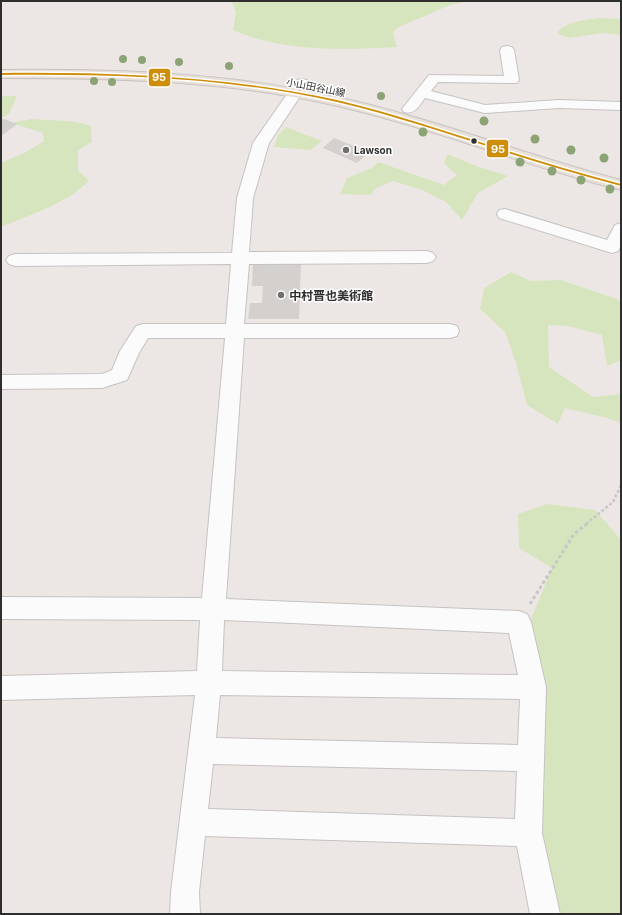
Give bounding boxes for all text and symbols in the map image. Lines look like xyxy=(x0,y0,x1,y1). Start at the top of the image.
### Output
line badge: 95 xyxy=(148,68,171,87)
text: 95 xyxy=(152,70,166,84)
street label: 小山田谷山線 xyxy=(285,75,347,99)
unlabelled marker xyxy=(469,136,479,146)
line badge: 95 xyxy=(486,139,509,158)
text: 95 xyxy=(491,142,505,156)
place label: Lawson xyxy=(354,144,392,156)
marker: Lawson xyxy=(341,145,351,155)
place label: 中村晋也美術館 xyxy=(289,288,373,303)
marker: 中村晋也美術館 xyxy=(276,290,286,300)

